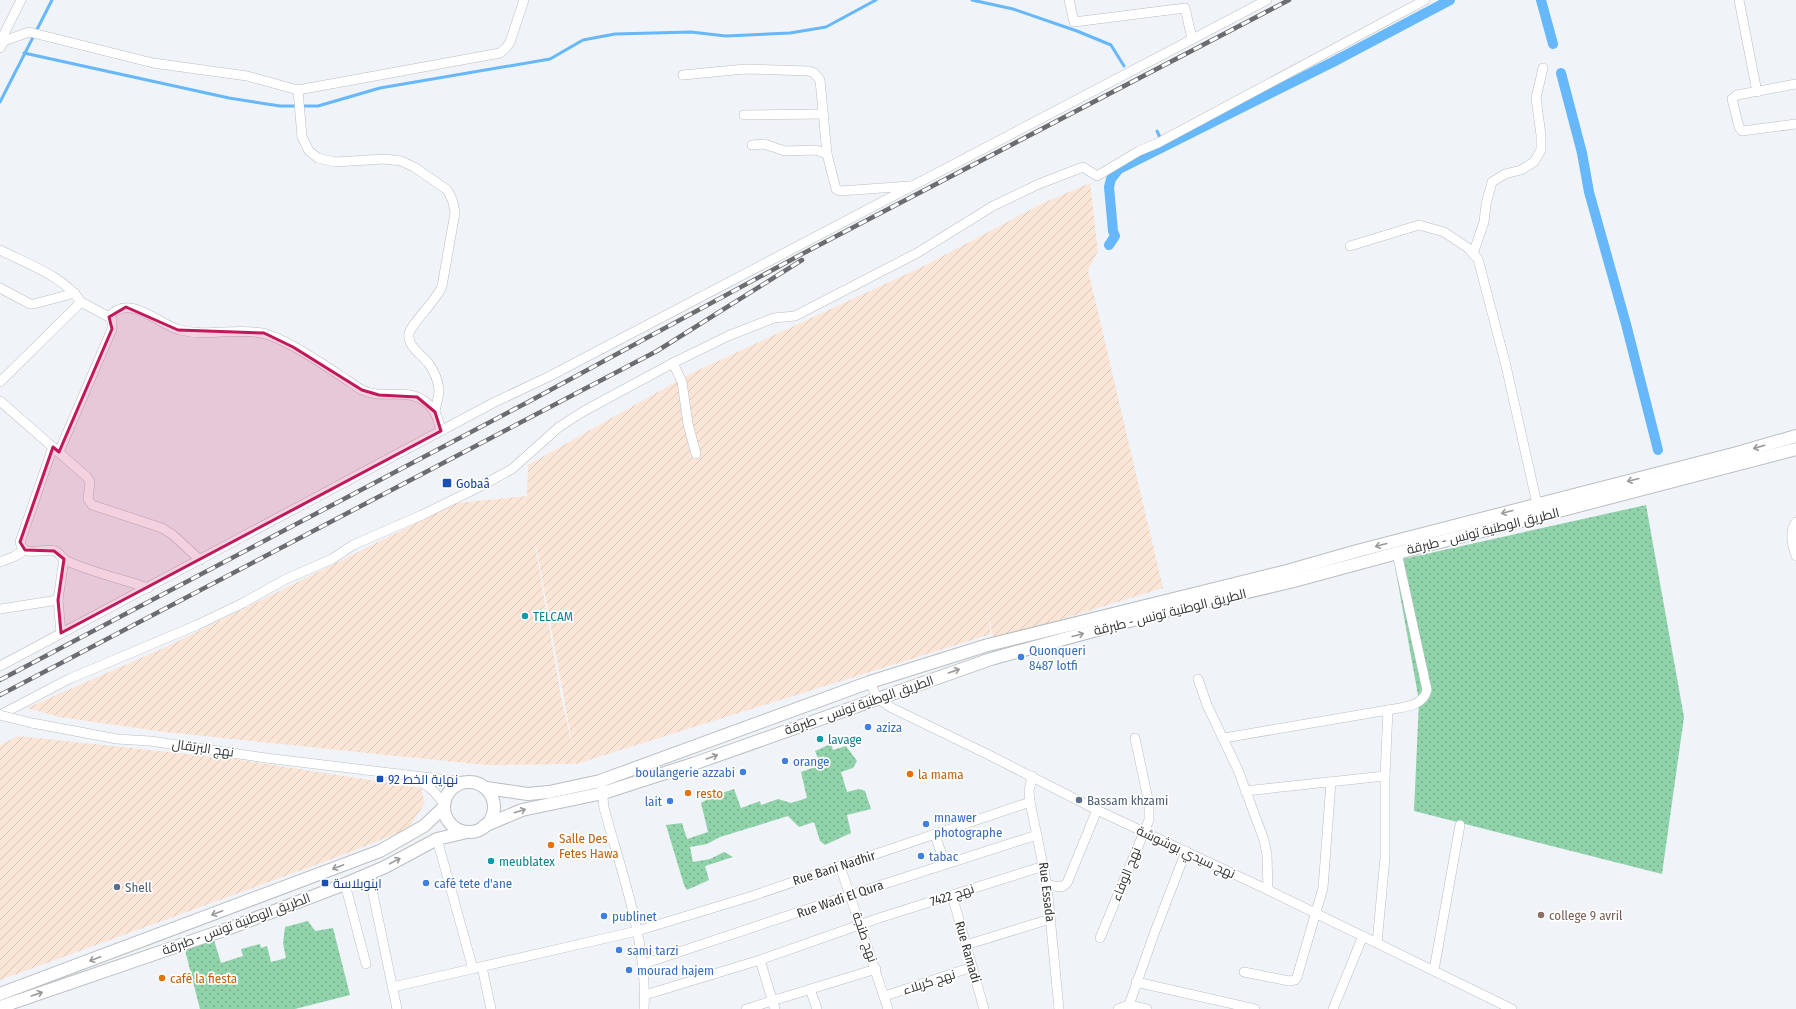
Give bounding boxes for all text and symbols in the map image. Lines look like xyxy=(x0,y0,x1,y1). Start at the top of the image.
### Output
one-way arrow xyxy=(1752,444,1765,451)
place label: Gobaâ xyxy=(456,476,490,491)
one-way arrow xyxy=(1626,476,1639,484)
marker: Gobaâ xyxy=(441,477,453,489)
street label: الطريق الوطنية تونس - طبرقة xyxy=(1405,505,1561,557)
one-way arrow xyxy=(1501,509,1514,516)
one-way arrow xyxy=(1375,541,1388,549)
street label: الطريق الوطنية تونس - طبرقة xyxy=(1092,586,1248,638)
place label: TELCAM xyxy=(533,609,573,624)
marker: TELCAM xyxy=(520,611,530,621)
one-way arrow xyxy=(1071,631,1084,638)
place label: Quonqueri 8487 lotfi xyxy=(1029,643,1086,673)
marker: Quonqueri 8487 lotfi xyxy=(1016,652,1026,662)
one-way arrow xyxy=(947,667,959,675)
street label: الطريق الوطنية تونس - طبرقة xyxy=(782,672,936,738)
place label: aziza xyxy=(876,720,902,735)
marker: aziza xyxy=(863,722,873,732)
place label: lavage xyxy=(828,732,862,747)
marker: lavage xyxy=(815,734,825,744)
street label: نهج البرتقال xyxy=(171,736,235,761)
one-way arrow xyxy=(706,752,718,760)
place label: orange xyxy=(793,754,830,769)
marker: orange xyxy=(780,756,790,766)
place label: boulangerie azzabi xyxy=(635,765,735,780)
marker: boulangerie azzabi xyxy=(738,767,748,777)
place label: la mama xyxy=(918,767,964,782)
marker: la mama xyxy=(905,769,915,779)
place label: نهاية الخط 92 xyxy=(388,772,458,787)
marker: نهاية الخط 92 xyxy=(375,774,385,784)
place label: resto xyxy=(696,786,723,801)
marker: resto xyxy=(683,788,693,798)
place label: Bassam khzami xyxy=(1087,793,1168,808)
place label: lait xyxy=(645,794,663,809)
marker: Bassam khzami xyxy=(1074,795,1084,805)
marker: lait xyxy=(665,796,675,806)
one-way arrow xyxy=(513,807,526,814)
place label: mnawer photographe xyxy=(934,810,1002,840)
marker: mnawer photographe xyxy=(921,819,931,829)
street label: نهج سيدي بوشوشة xyxy=(1133,823,1238,884)
place label: Salle Des Fetes Hawa xyxy=(559,831,619,861)
marker: Salle Des Fetes Hawa xyxy=(546,840,556,850)
street label: نهج الوفاء xyxy=(1108,845,1144,903)
street label: Rue Bani Nadhir xyxy=(791,847,878,888)
place label: tabac xyxy=(929,849,959,864)
marker: tabac xyxy=(916,851,926,861)
place label: meublatex xyxy=(499,854,555,869)
marker: meublatex xyxy=(486,856,496,866)
one-way arrow xyxy=(388,857,400,865)
street label: Rue Essada xyxy=(1036,861,1058,923)
one-way arrow xyxy=(333,863,345,871)
place label: اينوبلاسة xyxy=(333,876,382,891)
place label: café tete d'ane xyxy=(434,876,512,891)
street label: Rue Wadi El Qura xyxy=(795,877,885,921)
marker: اينوبلاسة xyxy=(320,878,330,888)
marker: café tete d'ane xyxy=(421,878,431,888)
place label: Shell xyxy=(125,880,152,895)
street label: نهج 7422 xyxy=(928,881,976,910)
marker: Shell xyxy=(112,882,122,892)
street label: الطريق الوطنية تونس - طبرقة xyxy=(160,890,312,958)
place label: college 9 avril xyxy=(1549,908,1623,923)
one-way arrow xyxy=(211,909,223,917)
place label: publinet xyxy=(612,909,658,924)
street label: نهج طنجة xyxy=(848,910,881,964)
marker: college 9 avril xyxy=(1536,910,1546,920)
marker: publinet xyxy=(599,911,609,921)
street label: Rue Ramadi xyxy=(952,920,984,984)
place label: sami tarzi xyxy=(627,943,679,958)
marker: sami tarzi xyxy=(614,945,624,955)
one-way arrow xyxy=(89,956,102,963)
place label: mourad hajem xyxy=(637,963,714,978)
marker: mourad hajem xyxy=(624,965,634,975)
street label: نهج كربلاء xyxy=(901,966,958,999)
place label: café la fiesta xyxy=(170,971,237,986)
marker: café la fiesta xyxy=(157,973,167,983)
one-way arrow xyxy=(30,990,42,998)

